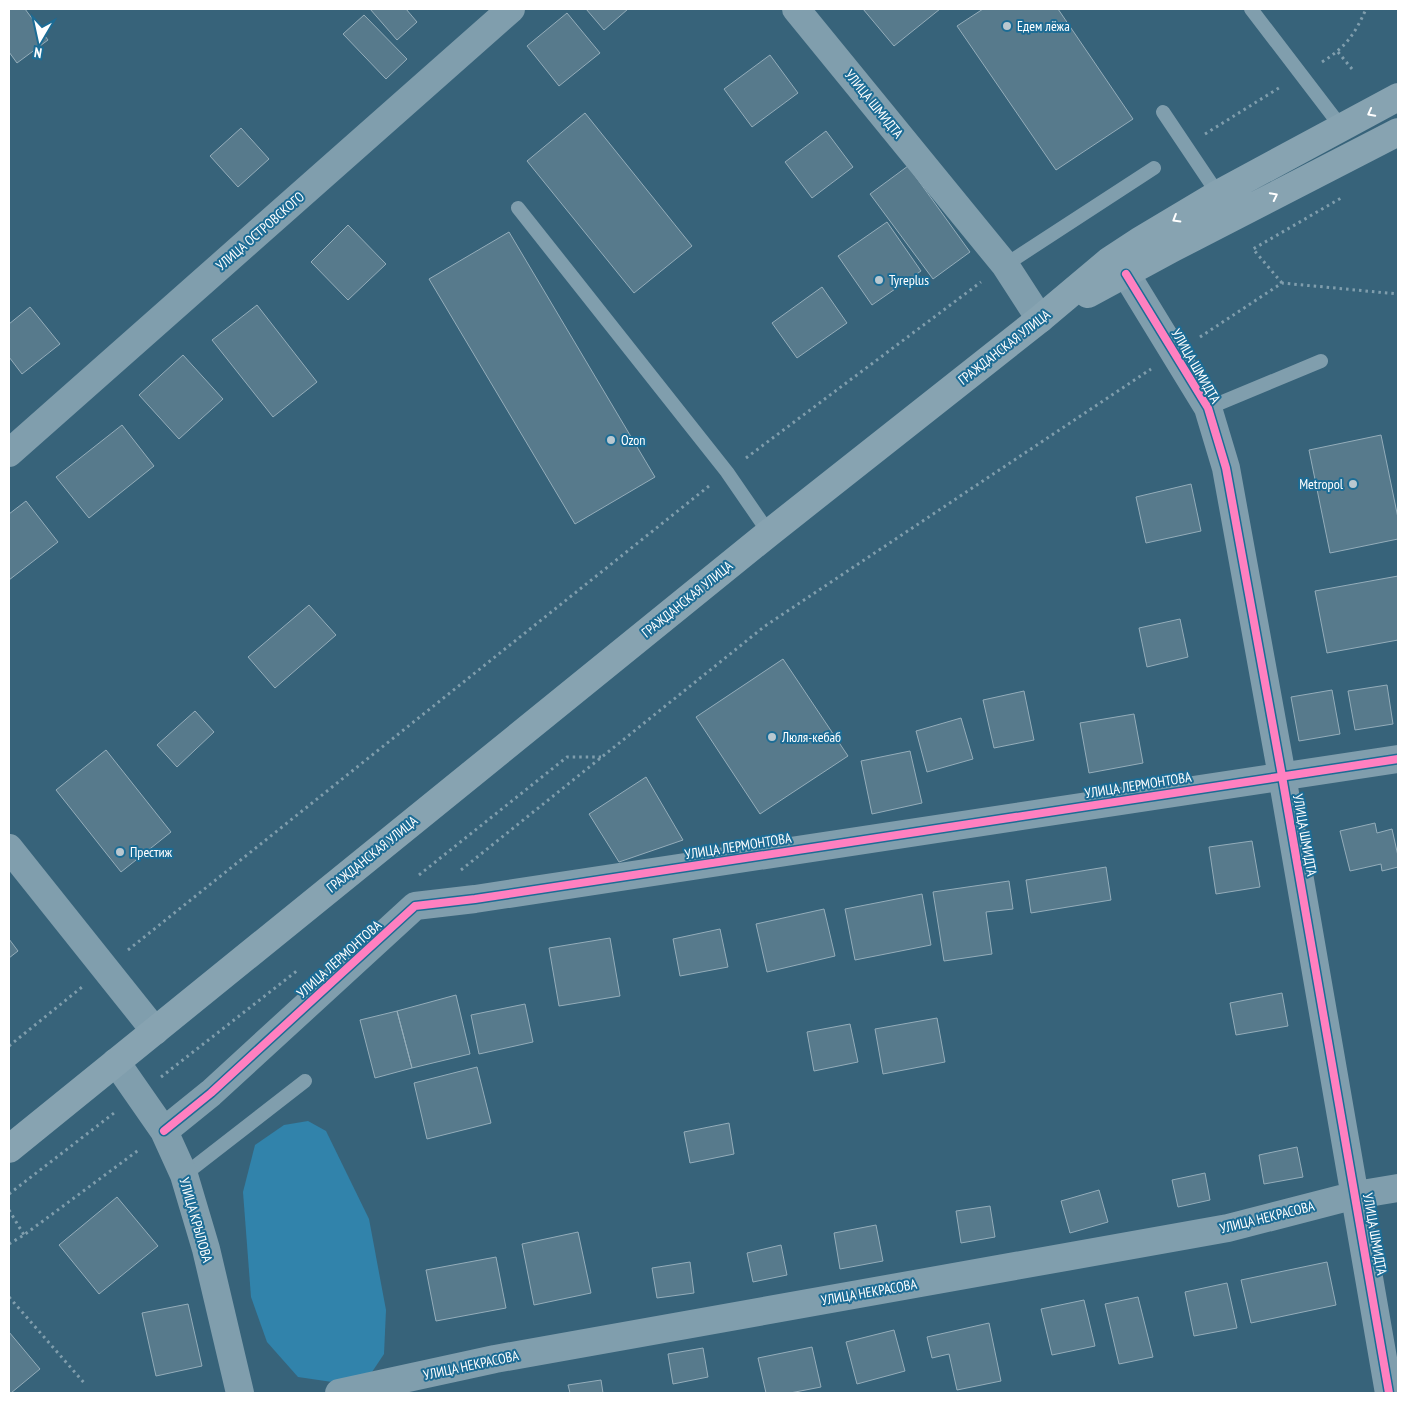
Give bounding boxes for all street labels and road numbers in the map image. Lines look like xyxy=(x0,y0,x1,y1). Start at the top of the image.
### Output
street label: УЛИЦА ШМИДТА xyxy=(841,66,907,142)
street label: УЛИЦА ОСТРОВСКОГО xyxy=(212,188,308,274)
street label: ГРАЖДАНСКАЯ УЛИЦА xyxy=(954,305,1054,389)
street label: УЛИЦА ШМИДТА xyxy=(1167,325,1225,407)
street label: ГРАЖДАНСКАЯ УЛИЦА xyxy=(638,556,737,641)
street label: УЛИЦА ЛЕРМОНТОВА xyxy=(1083,768,1193,802)
street label: УЛИЦА ШМИДТА xyxy=(1289,792,1321,878)
street label: ГРАЖДАНСКАЯ УЛИЦА xyxy=(323,811,422,896)
street label: УЛИЦА ЛЕРМОНТОВА xyxy=(683,829,793,863)
street label: УЛИЦА ЛЕРМОНТОВА xyxy=(293,916,385,1002)
street label: УЛИЦА КРЫЛОВА xyxy=(175,1175,217,1265)
street label: УЛИЦА ШМИДТА xyxy=(1359,1191,1391,1277)
street label: УЛИЦА НЕКРАСОВА xyxy=(1218,1196,1317,1237)
street label: УЛИЦА НЕКРАСОВА xyxy=(820,1275,919,1309)
street label: УЛИЦА НЕКРАСОВА xyxy=(422,1346,521,1384)

